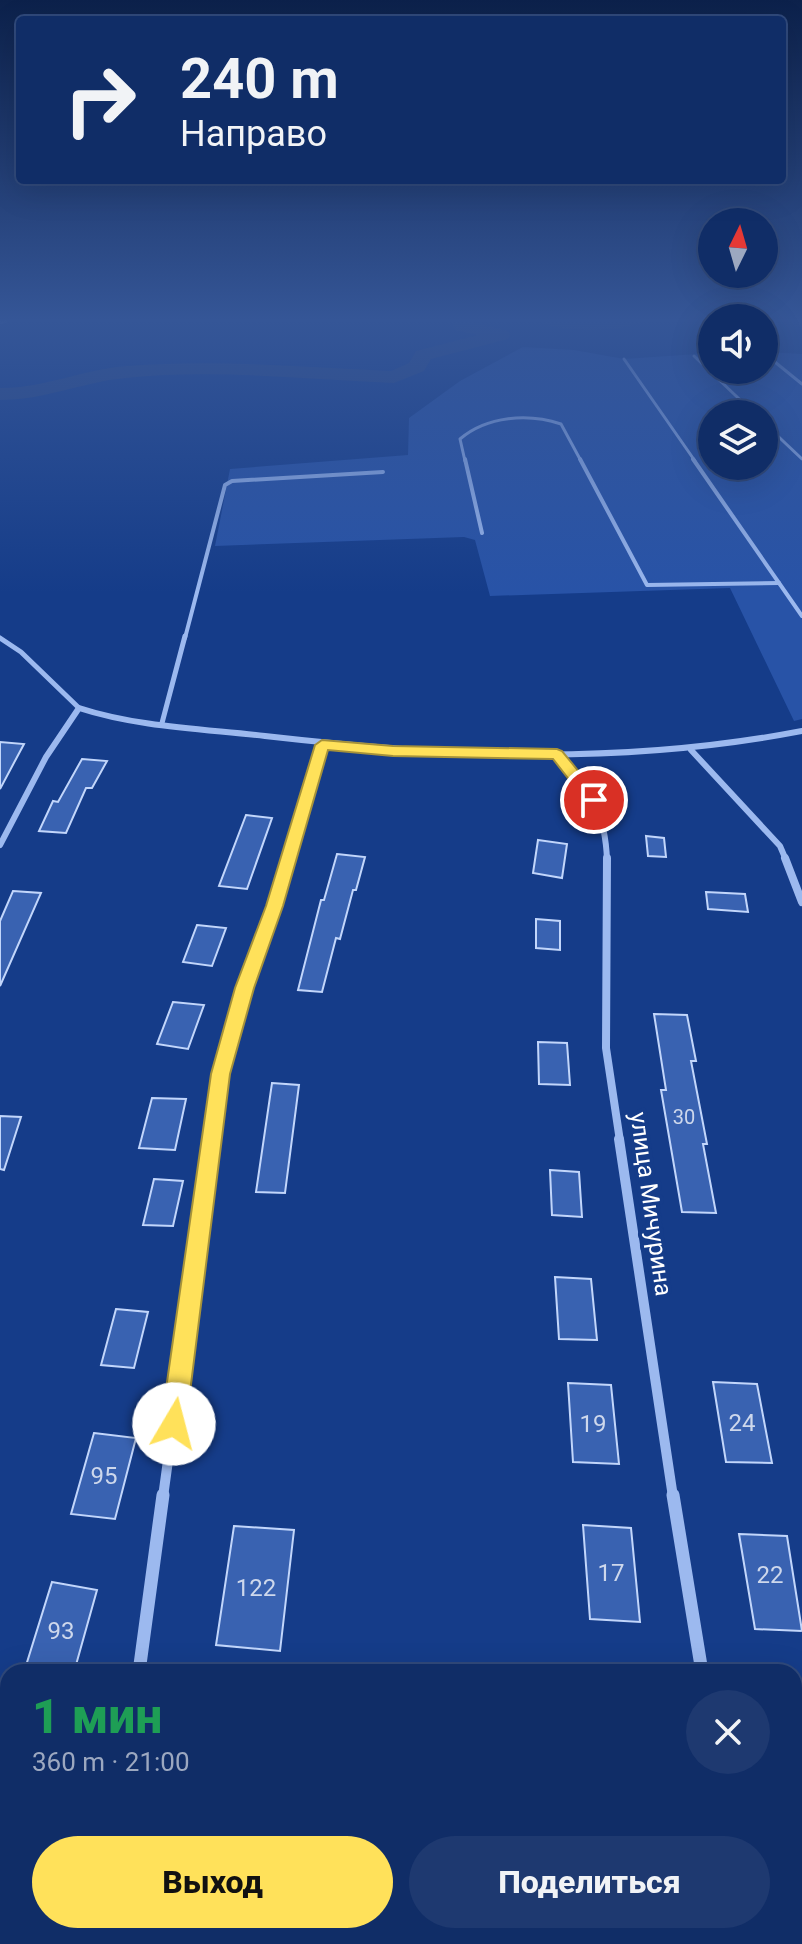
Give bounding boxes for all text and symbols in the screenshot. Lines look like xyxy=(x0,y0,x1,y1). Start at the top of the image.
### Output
text: 240 m xyxy=(180,46,339,112)
icon: right xyxy=(48,48,152,152)
text: Направо xyxy=(180,113,327,155)
north arrow xyxy=(698,208,778,288)
map controls xyxy=(698,208,778,480)
button: sound xyxy=(698,304,778,384)
button: layers xyxy=(698,400,778,480)
pin xyxy=(560,766,628,834)
icon: arrive xyxy=(572,778,616,822)
house number: 30 xyxy=(673,1105,695,1129)
street label: улица Мичурина xyxy=(624,1110,678,1298)
position arrow xyxy=(132,1382,216,1466)
house number: 24 xyxy=(729,1409,755,1437)
house number: 19 xyxy=(580,1410,606,1438)
house number: 95 xyxy=(91,1462,117,1490)
house number: 17 xyxy=(598,1559,624,1587)
house number: 22 xyxy=(757,1561,783,1589)
house number: 122 xyxy=(236,1574,276,1602)
house number: 93 xyxy=(48,1617,74,1645)
text: 1 мин xyxy=(32,1688,162,1745)
button: close xyxy=(686,1690,770,1774)
text: 360 m · 21:00 xyxy=(32,1747,190,1777)
button: Выход xyxy=(32,1836,393,1928)
button: Поделиться xyxy=(409,1836,770,1928)

